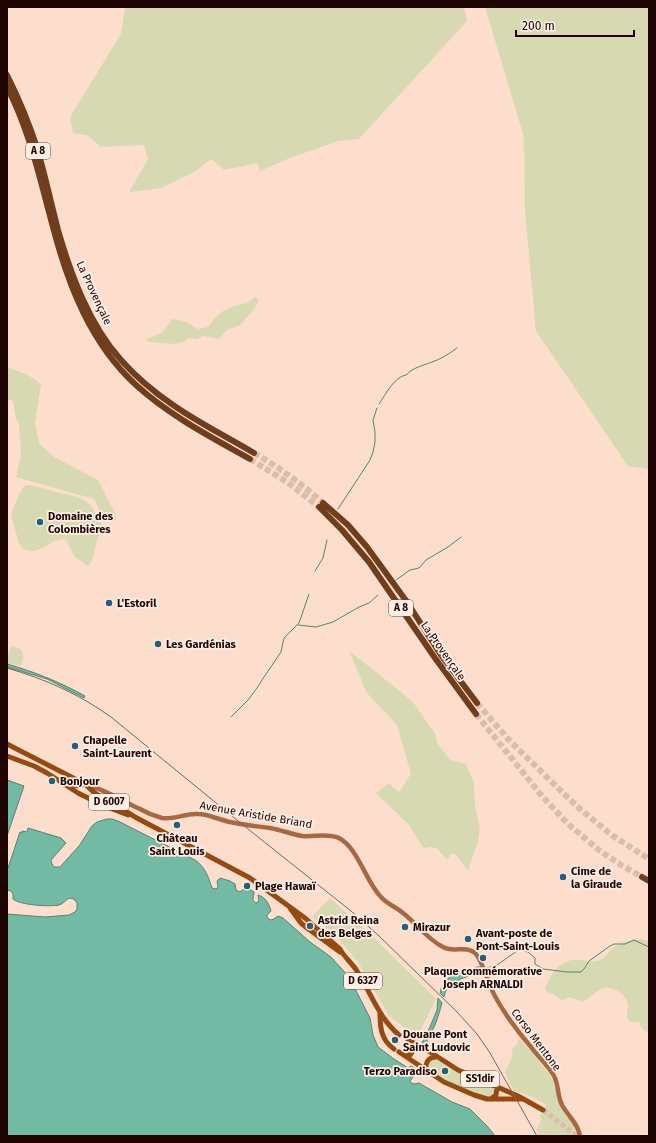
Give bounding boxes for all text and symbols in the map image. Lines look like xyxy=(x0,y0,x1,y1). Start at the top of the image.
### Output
scale bar xyxy=(516,12,634,38)
text: 200 m xyxy=(522,19,555,33)
road number: A 8 xyxy=(26,143,50,159)
street label: La Provençale xyxy=(74,259,114,327)
place label: Domaine des Colombières xyxy=(48,510,114,536)
marker: Domaine des Colombières xyxy=(35,517,45,527)
place label: L'Estoril xyxy=(117,597,157,610)
marker: L'Estoril xyxy=(104,598,114,608)
road number: A 8 xyxy=(389,600,413,616)
street label: La Provençale xyxy=(418,619,468,683)
place label: Les Gardénias xyxy=(166,638,237,651)
marker: Les Gardénias xyxy=(153,639,163,649)
place label: Chapelle Saint-Laurent xyxy=(83,734,152,760)
marker: Chapelle Saint-Laurent xyxy=(70,741,80,751)
place label: Bonjour xyxy=(60,775,100,788)
marker: Bonjour xyxy=(47,776,57,786)
road number: D 6007 xyxy=(89,794,129,810)
street label: Avenue Aristide Briand xyxy=(199,799,313,831)
marker: Château Saint Louis xyxy=(172,820,182,830)
place label: Château Saint Louis xyxy=(149,832,205,858)
place label: Cime de la Giraude xyxy=(571,865,622,891)
marker: Cime de la Giraude xyxy=(558,872,568,882)
place label: Plage Hawaï xyxy=(255,880,317,893)
marker: Plage Hawaï xyxy=(242,881,252,891)
place label: Astrid Reina des Belges xyxy=(317,914,379,940)
marker: Astrid Reina des Belges xyxy=(305,921,315,931)
place label: Mirazur xyxy=(413,921,451,934)
marker: Mirazur xyxy=(400,922,410,932)
place label: Avant-poste de Pont-Saint-Louis xyxy=(475,927,560,953)
marker: Avant-poste de Pont-Saint-Louis xyxy=(463,934,473,944)
marker: Plaque commémorative Joseph ARNALDI xyxy=(478,953,488,963)
place label: Plaque commémorative Joseph ARNALDI xyxy=(424,965,542,991)
road number: D 6327 xyxy=(344,973,382,989)
street label: Corso Mentone xyxy=(508,1006,564,1074)
place label: Douane Pont Saint Ludovic xyxy=(403,1028,471,1054)
marker: Douane Pont Saint Ludovic xyxy=(390,1035,400,1045)
place label: Terzo Paradiso xyxy=(364,1065,438,1078)
marker: Terzo Paradiso xyxy=(440,1066,450,1076)
road number: SS1dir xyxy=(461,1071,499,1087)

